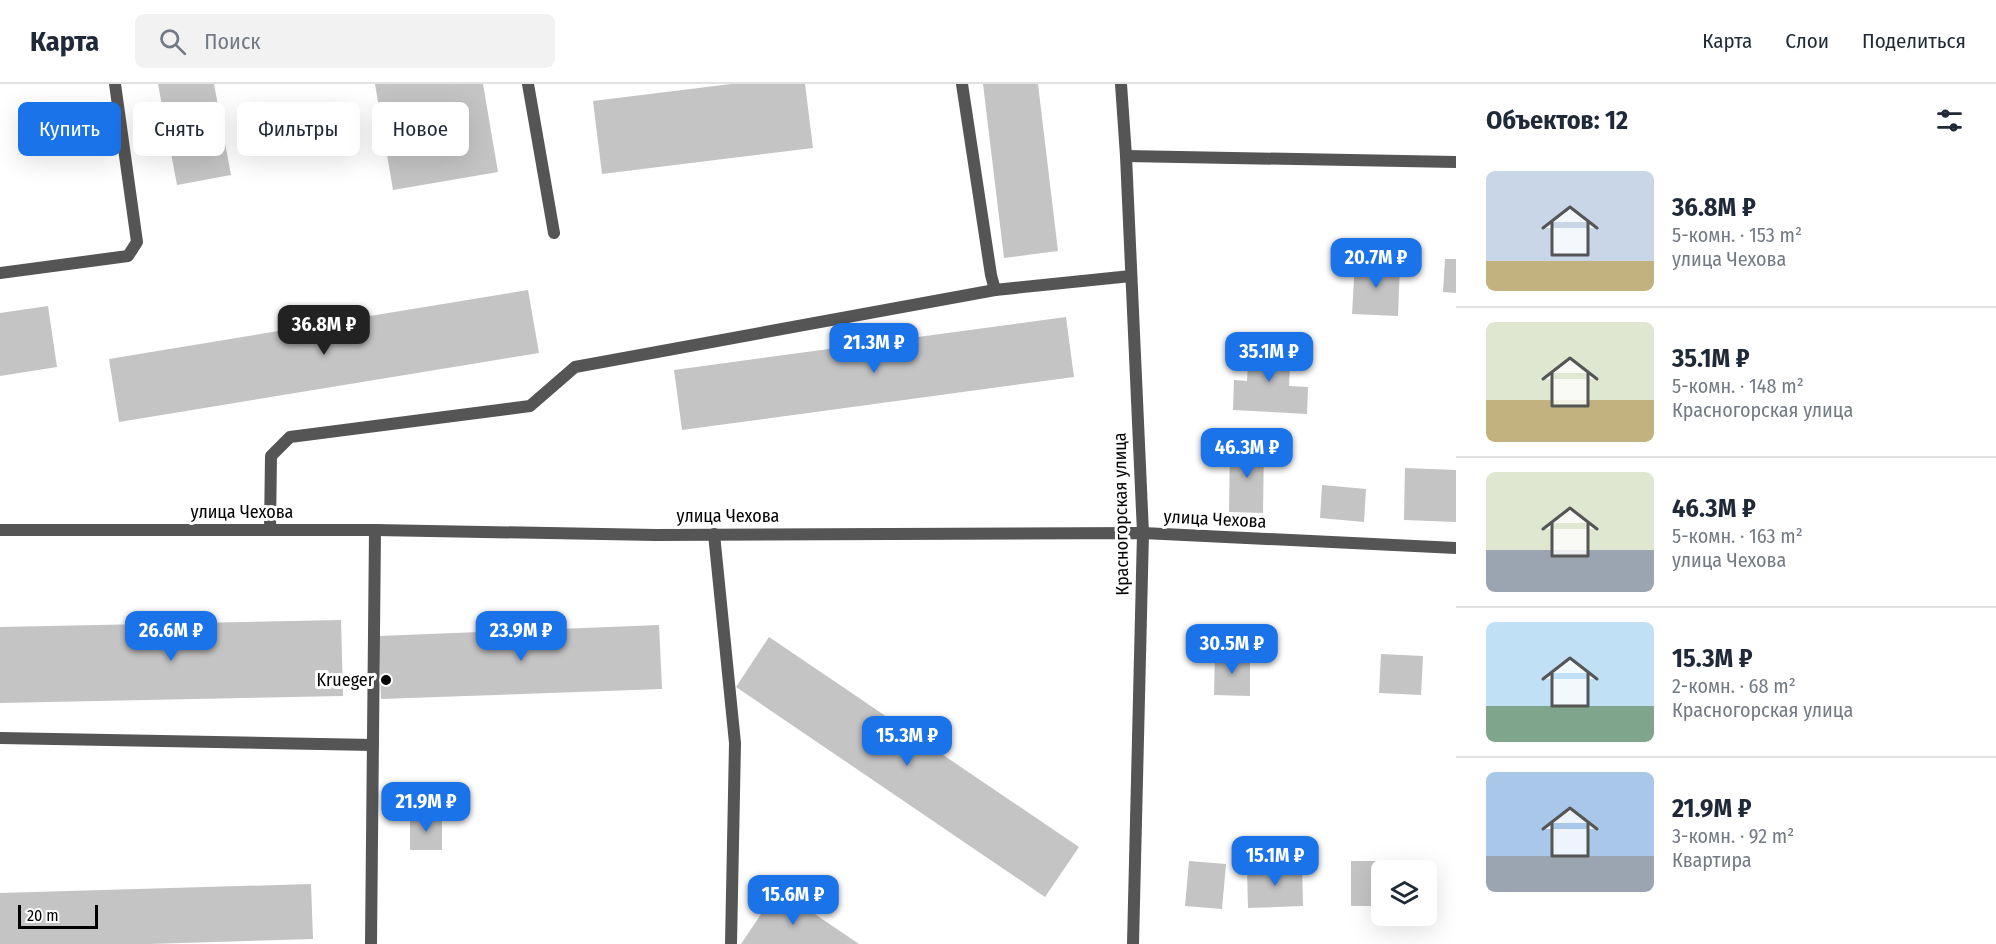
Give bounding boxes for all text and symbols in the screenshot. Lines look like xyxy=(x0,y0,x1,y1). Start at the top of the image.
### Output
search box xyxy=(135,14,555,68)
text: Карта xyxy=(30,25,99,58)
icon: search xyxy=(156,25,189,58)
text: Поиск xyxy=(204,28,261,55)
text: Карта xyxy=(1702,28,1752,54)
text: Слои xyxy=(1785,28,1829,54)
text: Поделиться xyxy=(1862,28,1966,54)
chip: Купить xyxy=(18,102,121,156)
chip: Снять xyxy=(133,102,225,156)
chip: Фильтры xyxy=(237,102,360,156)
chip: Новое xyxy=(372,102,469,156)
icon: filters xyxy=(1933,104,1966,137)
text: Объектов: 12 xyxy=(1486,105,1628,136)
text: 36.8M ₽ xyxy=(1672,192,1756,223)
icon: home xyxy=(1534,195,1606,267)
text: 5-комн. · 153 m² xyxy=(1672,223,1802,247)
pin: 20.7M ₽ xyxy=(1321,238,1431,289)
text: 20.7M ₽ xyxy=(1345,245,1407,269)
text: улица Чехова xyxy=(1672,247,1786,271)
pin: 36.8M ₽ xyxy=(269,305,379,356)
text: 36.8M ₽ xyxy=(292,312,356,336)
pin: 21.3M ₽ xyxy=(819,323,929,374)
text: 21.3M ₽ xyxy=(843,330,905,354)
pin: 35.1M ₽ xyxy=(1214,332,1324,383)
text: 35.1M ₽ xyxy=(1239,339,1299,363)
text: 35.1M ₽ xyxy=(1672,343,1750,374)
icon: home xyxy=(1534,346,1606,418)
text: 5-комн. · 148 m² xyxy=(1672,374,1804,398)
text: Красногорская улица xyxy=(1672,398,1853,422)
pin: 46.3M ₽ xyxy=(1192,428,1302,479)
street label: Красногорская улица xyxy=(1109,432,1133,596)
text: 46.3M ₽ xyxy=(1215,435,1279,459)
text: 46.3M ₽ xyxy=(1672,493,1756,524)
icon: home xyxy=(1534,496,1606,568)
street label: улица Чехова xyxy=(191,501,294,523)
street label: улица Чехова xyxy=(677,505,780,527)
street label: улица Чехова xyxy=(1163,505,1267,533)
text: 5-комн. · 163 m² xyxy=(1672,524,1803,548)
text: улица Чехова xyxy=(1672,548,1786,572)
pin: 26.6M ₽ xyxy=(116,611,226,662)
pin: 23.9M ₽ xyxy=(466,611,576,662)
text: 26.6M ₽ xyxy=(139,618,203,642)
text: 23.9M ₽ xyxy=(490,618,552,642)
pin: 30.5M ₽ xyxy=(1177,624,1287,675)
text: 30.5M ₽ xyxy=(1200,631,1264,655)
text: 15.3M ₽ xyxy=(1672,643,1753,674)
icon: home xyxy=(1534,646,1606,718)
place label: Krueger xyxy=(317,669,375,691)
marker: Krueger xyxy=(379,673,393,687)
text: 2-комн. · 68 m² xyxy=(1672,674,1796,698)
text: Красногорская улица xyxy=(1672,698,1853,722)
pin: 15.3M ₽ xyxy=(852,716,962,767)
text: 15.3M ₽ xyxy=(876,723,938,747)
pin: 21.9M ₽ xyxy=(371,782,481,833)
text: 21.9M ₽ xyxy=(395,789,457,813)
text: 21.9M ₽ xyxy=(1672,793,1752,824)
icon: home xyxy=(1534,796,1606,868)
text: 3-комн. · 92 m² xyxy=(1672,824,1794,848)
pin: 15.1M ₽ xyxy=(1220,836,1330,887)
text: 15.1M ₽ xyxy=(1246,843,1304,867)
text: Квартира xyxy=(1672,848,1752,872)
map controls xyxy=(1371,860,1437,926)
button: layers xyxy=(1371,860,1437,926)
pin: 15.6M ₽ xyxy=(738,875,848,926)
text: 15.6M ₽ xyxy=(762,882,824,906)
scale bar xyxy=(18,902,98,930)
text: 20 m xyxy=(27,906,58,925)

